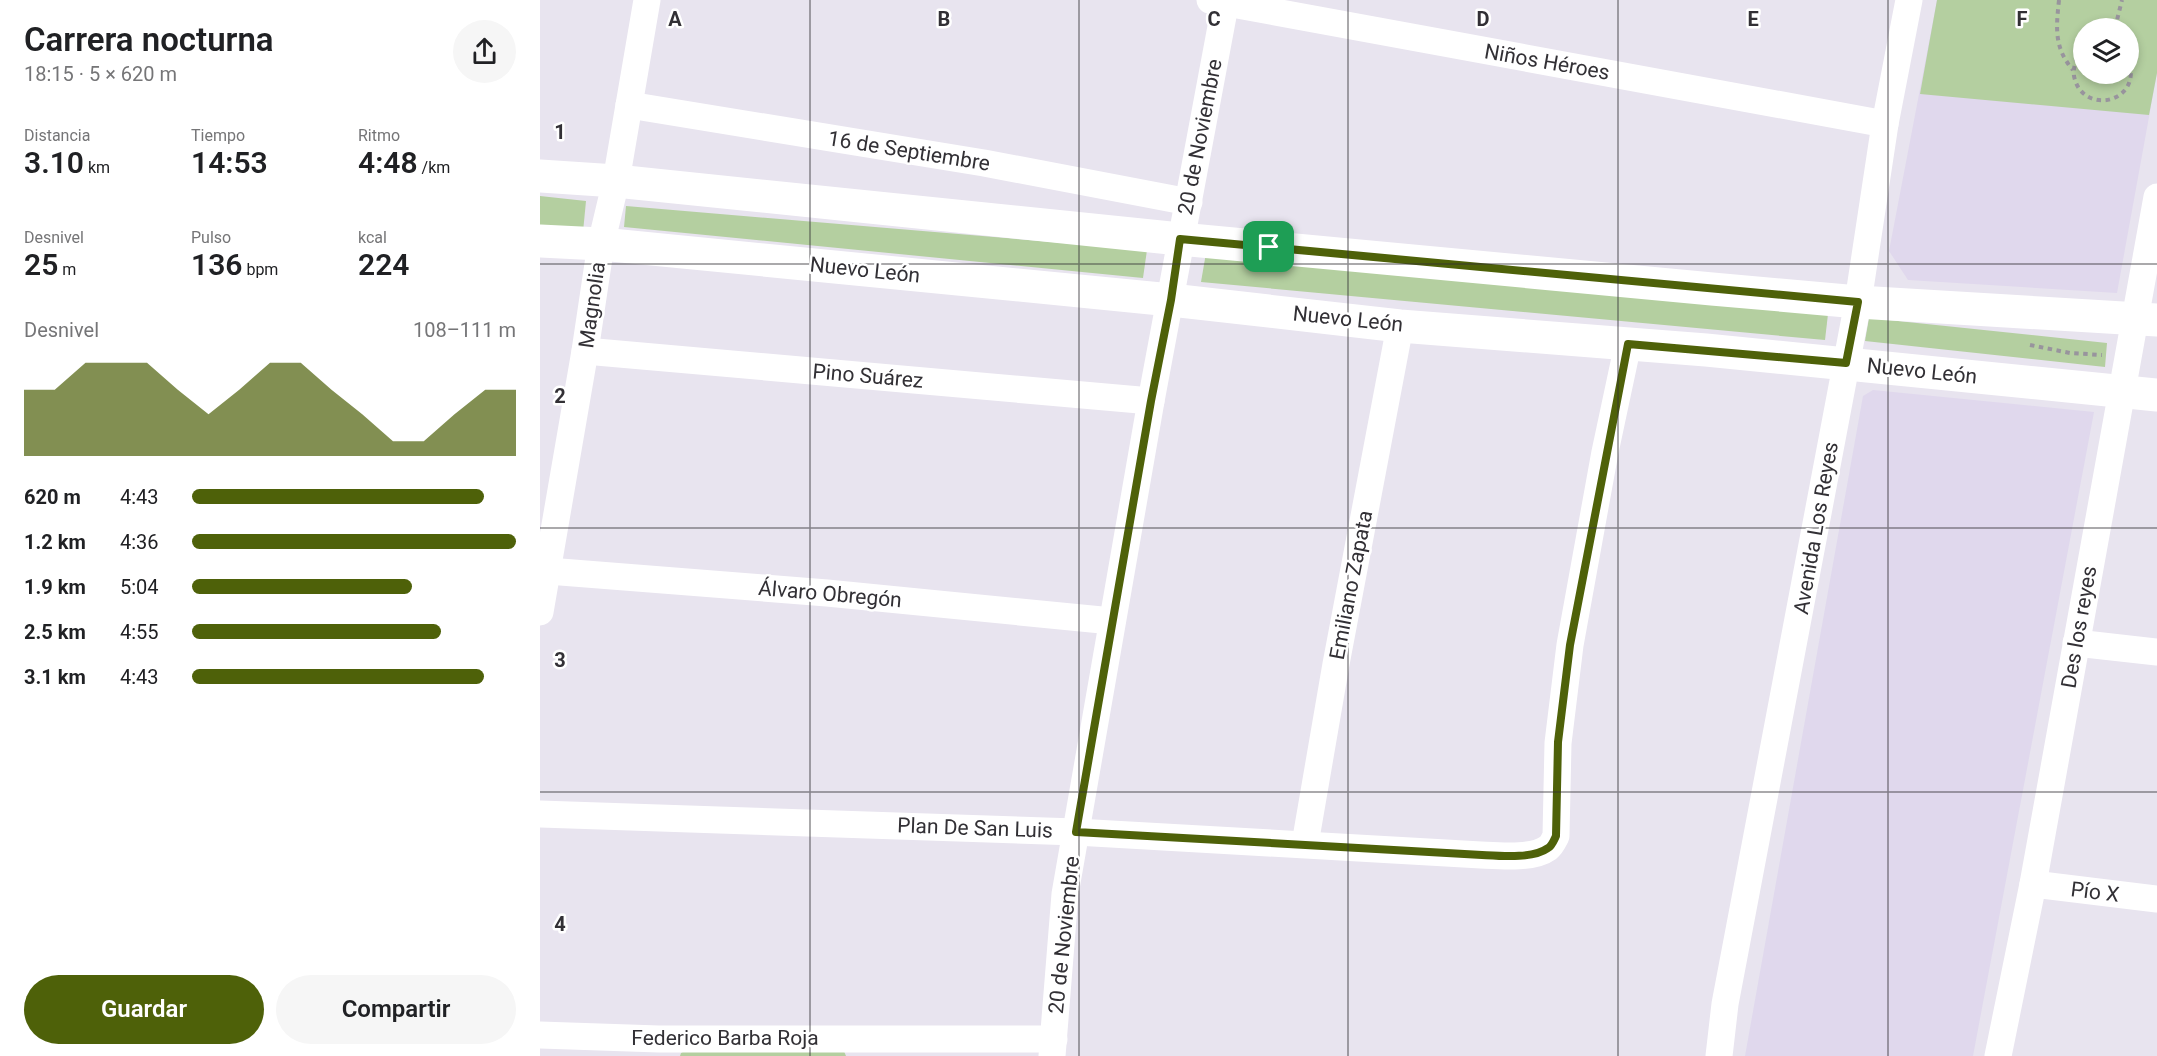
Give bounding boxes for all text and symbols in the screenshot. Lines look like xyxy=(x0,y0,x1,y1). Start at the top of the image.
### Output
text: A xyxy=(668,7,682,31)
text: B xyxy=(938,7,950,31)
text: C xyxy=(1207,7,1221,31)
text: D xyxy=(1477,7,1490,31)
text: E xyxy=(1747,7,1759,31)
text: F xyxy=(2017,7,2028,31)
map controls xyxy=(2073,18,2139,84)
button: layers xyxy=(2073,18,2139,84)
text: Carrera nocturna xyxy=(24,20,274,59)
button: share xyxy=(453,20,516,83)
street label: Niños Héroes xyxy=(1483,39,1611,85)
street label: 20 de Noviembre xyxy=(1173,57,1227,217)
text: 18:15 · 5 × 620 m xyxy=(24,62,177,86)
text: 1 xyxy=(554,120,566,144)
text: Distancia xyxy=(24,126,90,145)
text: Tiempo xyxy=(191,126,245,145)
text: Ritmo xyxy=(358,126,400,145)
street label: 16 de Septiembre xyxy=(826,126,992,176)
text: 3.10 xyxy=(24,145,84,180)
text: 14:53 xyxy=(191,145,268,180)
text: 4:48 xyxy=(358,145,418,180)
text: km xyxy=(84,158,110,177)
text: /km xyxy=(418,158,450,177)
pin xyxy=(1243,221,1294,272)
text: Desnivel xyxy=(24,228,84,247)
text: Pulso xyxy=(191,228,231,247)
text: kcal xyxy=(358,228,387,247)
icon: arrive xyxy=(1252,230,1285,263)
text: 25 xyxy=(24,247,58,282)
text: 136 xyxy=(191,247,242,282)
text: 224 xyxy=(358,247,409,282)
street label: Nuevo León xyxy=(809,252,921,288)
text: m xyxy=(58,260,76,279)
text: bpm xyxy=(242,260,278,279)
street label: Magnolia xyxy=(574,260,610,350)
street label: Nuevo León xyxy=(1292,301,1404,337)
text: Desnivel xyxy=(24,318,99,342)
text: 108–111 m xyxy=(413,318,516,342)
street label: Nuevo León xyxy=(1866,353,1978,389)
street label: Pino Suárez xyxy=(812,359,924,393)
text: 2 xyxy=(554,384,566,408)
street label: Avenida Los Reyes xyxy=(1789,440,1843,616)
text: 620 m xyxy=(24,485,81,509)
text: 4:43 xyxy=(120,485,159,509)
street label: Emiliano Zapata xyxy=(1325,508,1377,662)
text: 1.2 km xyxy=(24,530,86,554)
text: 4:36 xyxy=(120,530,159,554)
street label: Des los reyes xyxy=(2056,564,2102,690)
text: 1.9 km xyxy=(24,575,86,599)
text: 5:04 xyxy=(120,575,159,599)
street label: Álvaro Obregón xyxy=(757,576,903,612)
text: 2.5 km xyxy=(24,620,86,644)
text: 4:55 xyxy=(120,620,159,644)
text: 3 xyxy=(554,648,566,672)
text: 3.1 km xyxy=(24,665,86,689)
text: 4:43 xyxy=(120,665,159,689)
street label: Plan De San Luis xyxy=(897,813,1053,843)
street label: 20 de Noviembre xyxy=(1044,855,1084,1015)
street label: Pío X xyxy=(2069,877,2121,907)
text: 4 xyxy=(554,912,566,936)
button: Guardar xyxy=(24,975,264,1044)
button: Compartir xyxy=(276,975,516,1044)
street label: Federico Barba Roja xyxy=(631,1026,819,1050)

